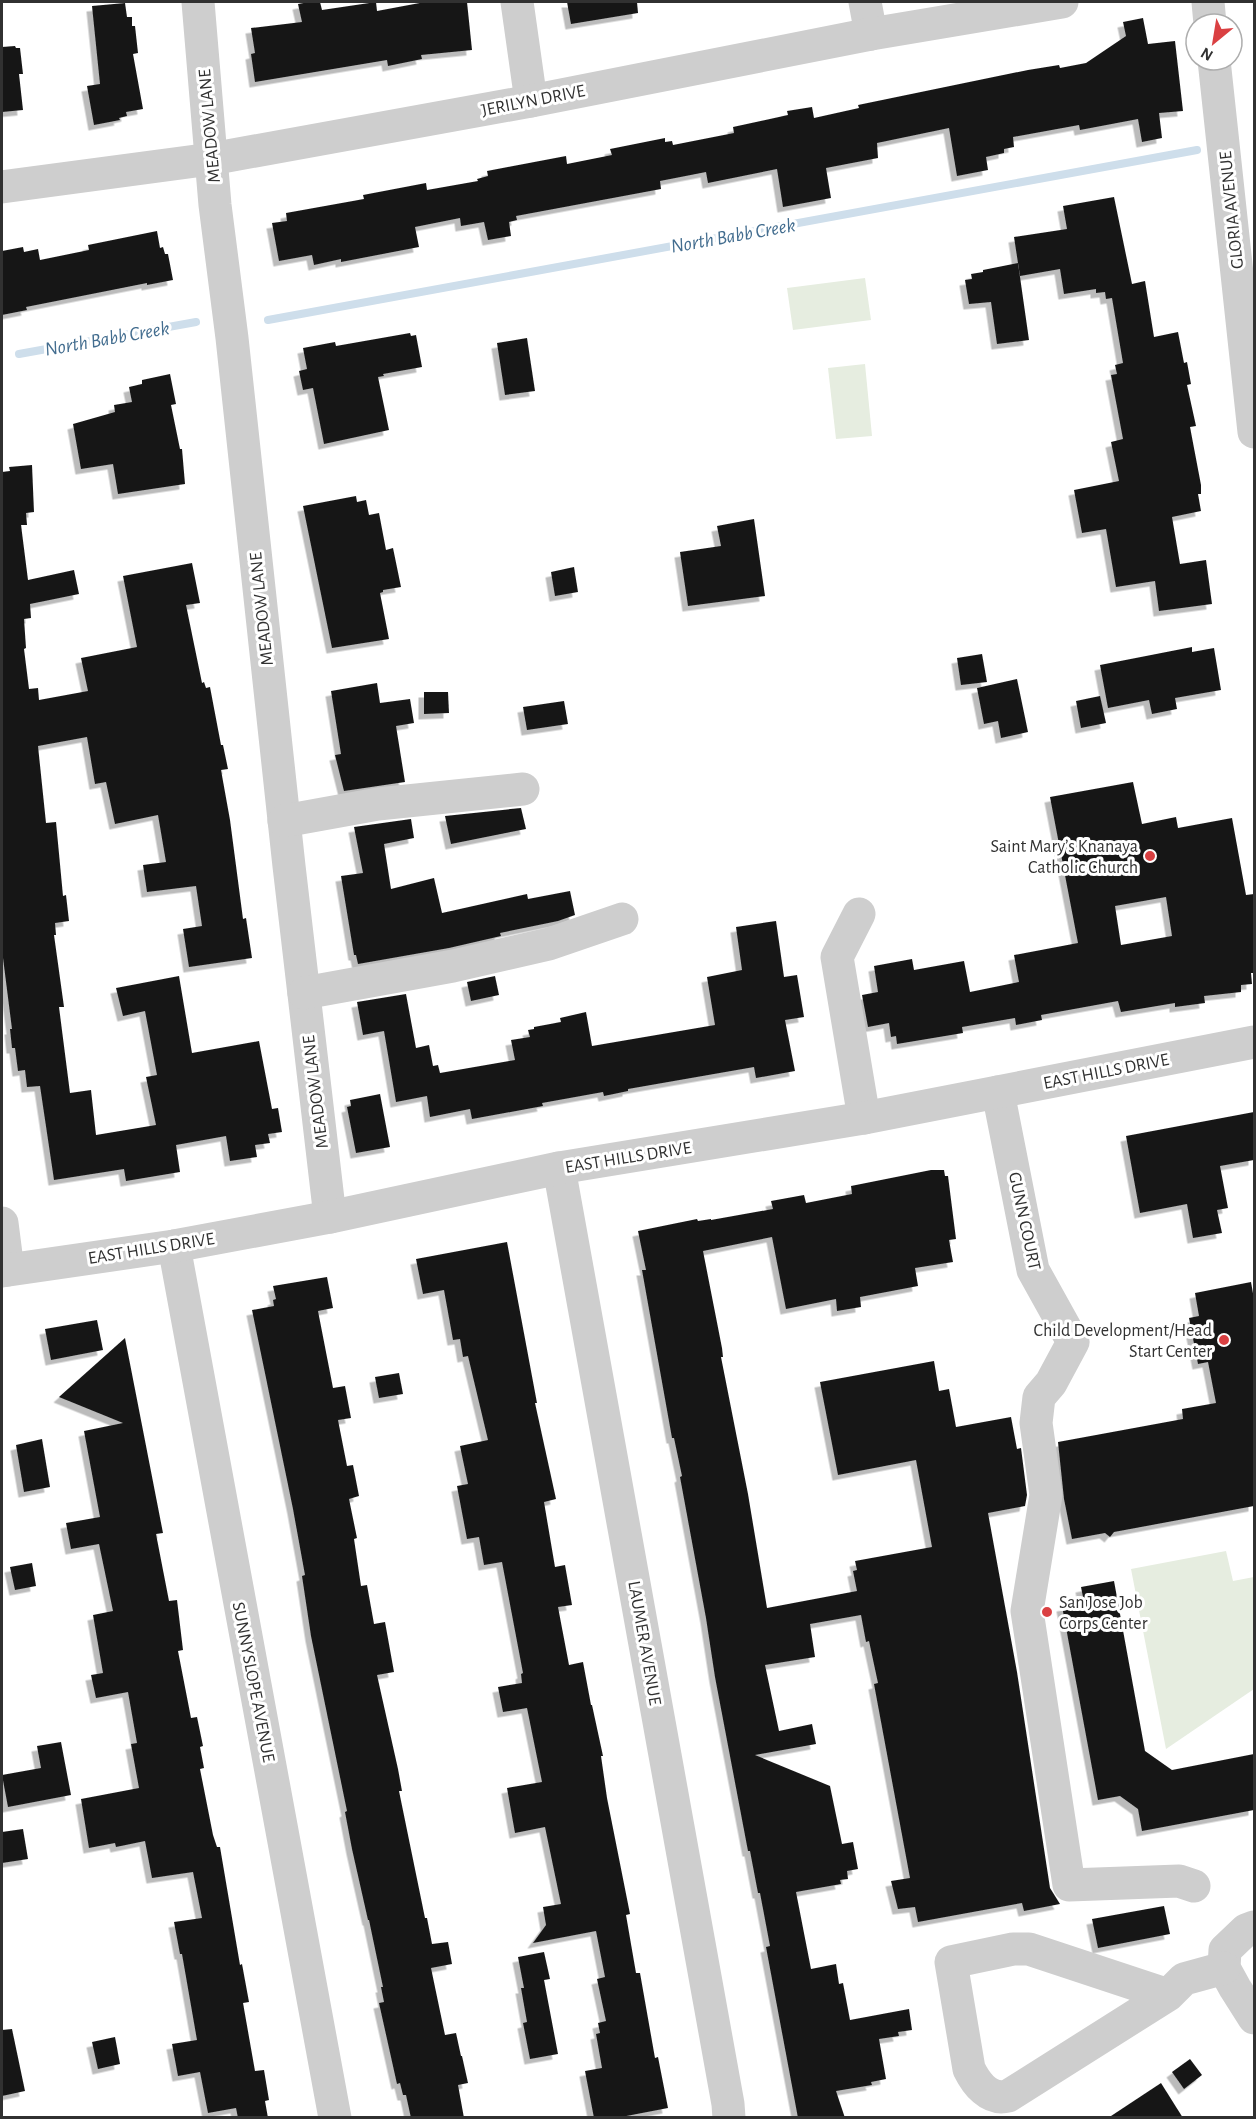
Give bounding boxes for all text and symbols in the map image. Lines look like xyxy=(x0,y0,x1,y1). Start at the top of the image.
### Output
north arrow xyxy=(1184,12,1244,72)
text: N xyxy=(1198,44,1216,64)
street label: MEADOW LANE xyxy=(196,68,224,183)
street label: JERILYN DRIVE xyxy=(480,82,587,120)
street label: GLORIA AVENUE xyxy=(1217,150,1247,270)
water label: North Babb Creek xyxy=(669,215,797,257)
water label: North Babb Creek xyxy=(43,318,171,360)
street label: MEADOW LANE xyxy=(247,551,277,667)
place label: Saint Mary’s Knanaya Catholic Church xyxy=(991,838,1138,877)
marker: Saint Mary’s Knanaya Catholic Church xyxy=(1143,849,1157,863)
street label: MEADOW LANE xyxy=(300,1034,332,1150)
street label: EAST HILLS DRIVE xyxy=(1042,1051,1171,1093)
street label: EAST HILLS DRIVE xyxy=(564,1139,693,1177)
street label: GUNN COURT xyxy=(1005,1171,1043,1272)
street label: EAST HILLS DRIVE xyxy=(87,1230,216,1268)
place label: Child Development/Head Start Center xyxy=(1034,1322,1212,1361)
marker: Child Development/Head Start Center xyxy=(1217,1333,1231,1347)
street label: LAUMER AVENUE xyxy=(624,1580,664,1707)
place label: San Jose Job Corps Center xyxy=(1059,1594,1148,1633)
street label: SUNNYSLOPE AVENUE xyxy=(229,1601,277,1764)
marker: San Jose Job Corps Center xyxy=(1040,1605,1054,1619)

